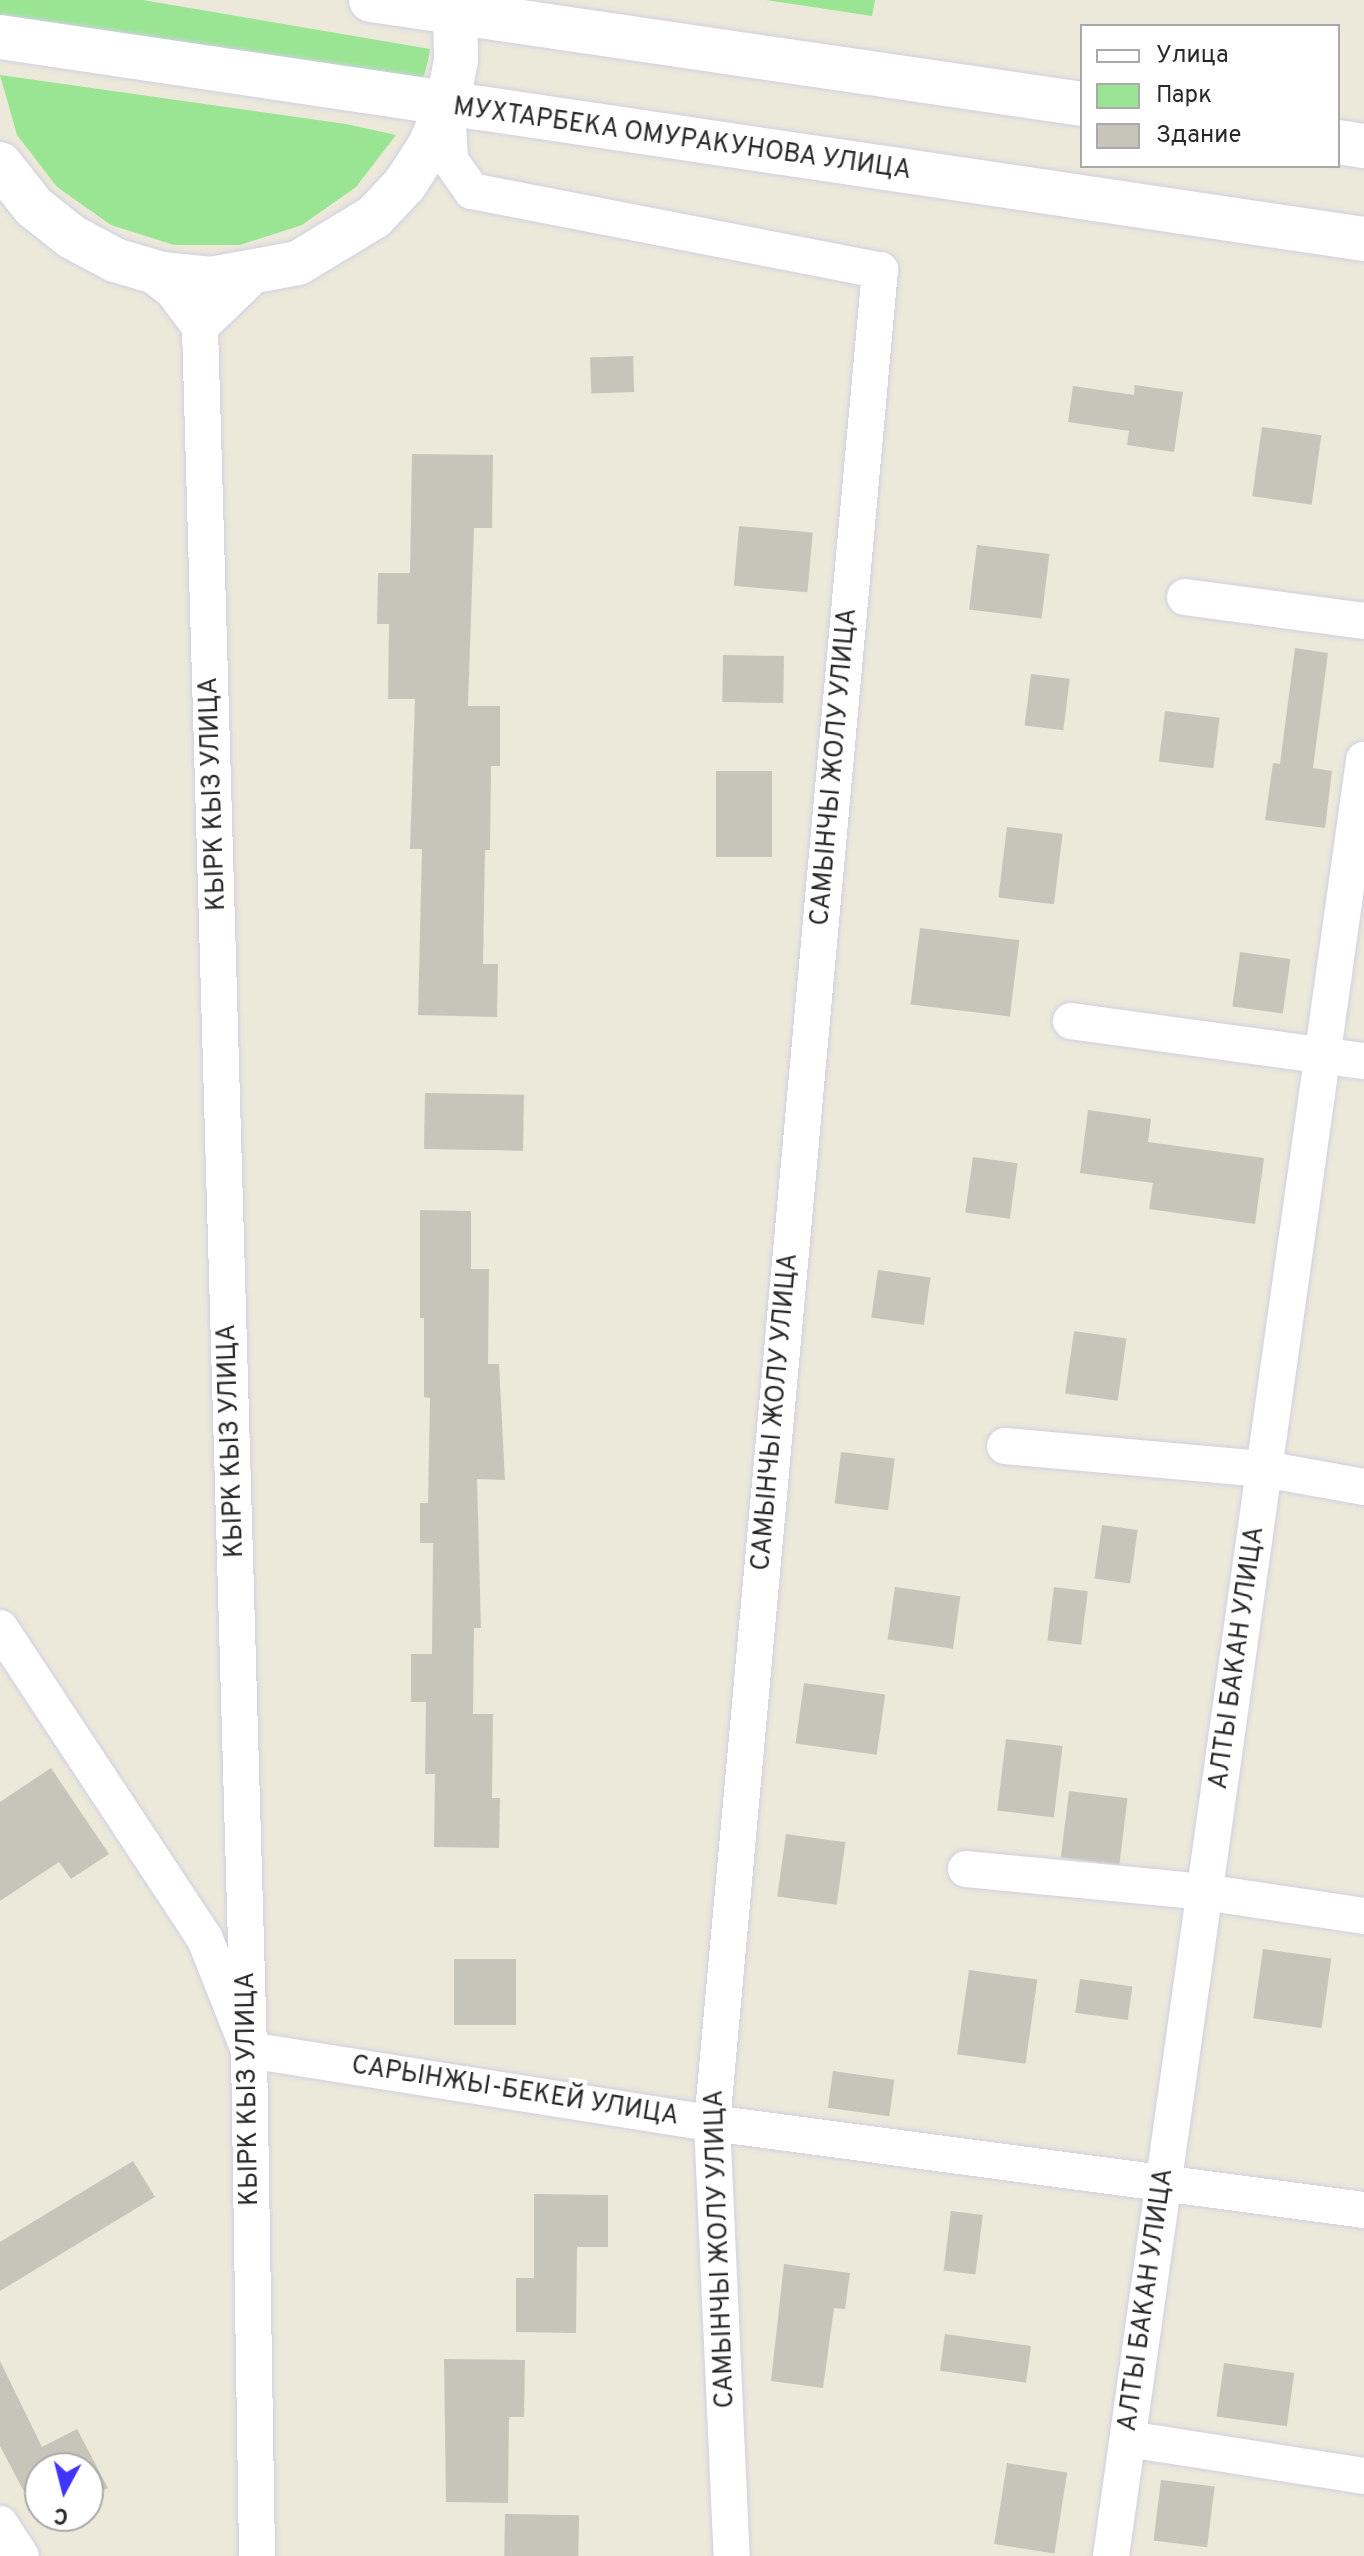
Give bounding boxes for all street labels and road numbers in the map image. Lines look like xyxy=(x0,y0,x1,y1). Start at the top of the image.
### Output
street label: МУХТАРБЕКА ОМУРАКУНОВА УЛИЦА xyxy=(450,92,914,188)
street label: САМЫНЧЫ ЖОЛУ УЛИЦА xyxy=(806,606,864,928)
street label: КЫРК КЫЗ УЛИЦА xyxy=(194,677,234,911)
street label: САМЫНЧЫ ЖОЛУ УЛИЦА xyxy=(747,1251,805,1573)
street label: КЫРК КЫЗ УЛИЦА xyxy=(212,1324,252,1558)
street label: АЛТЫ БАКАН УЛИЦА xyxy=(1204,1525,1272,1791)
street label: КЫРК КЫЗ УЛИЦА xyxy=(231,1972,267,2206)
street label: САРЫНЖЫ-БЕКЕЙ УЛИЦА xyxy=(349,2051,681,2133)
street label: САМЫНЧЫ ЖОЛУ УЛИЦА xyxy=(700,2089,742,2409)
street label: АЛТЫ БАКАН УЛИЦА xyxy=(1113,2167,1181,2433)

